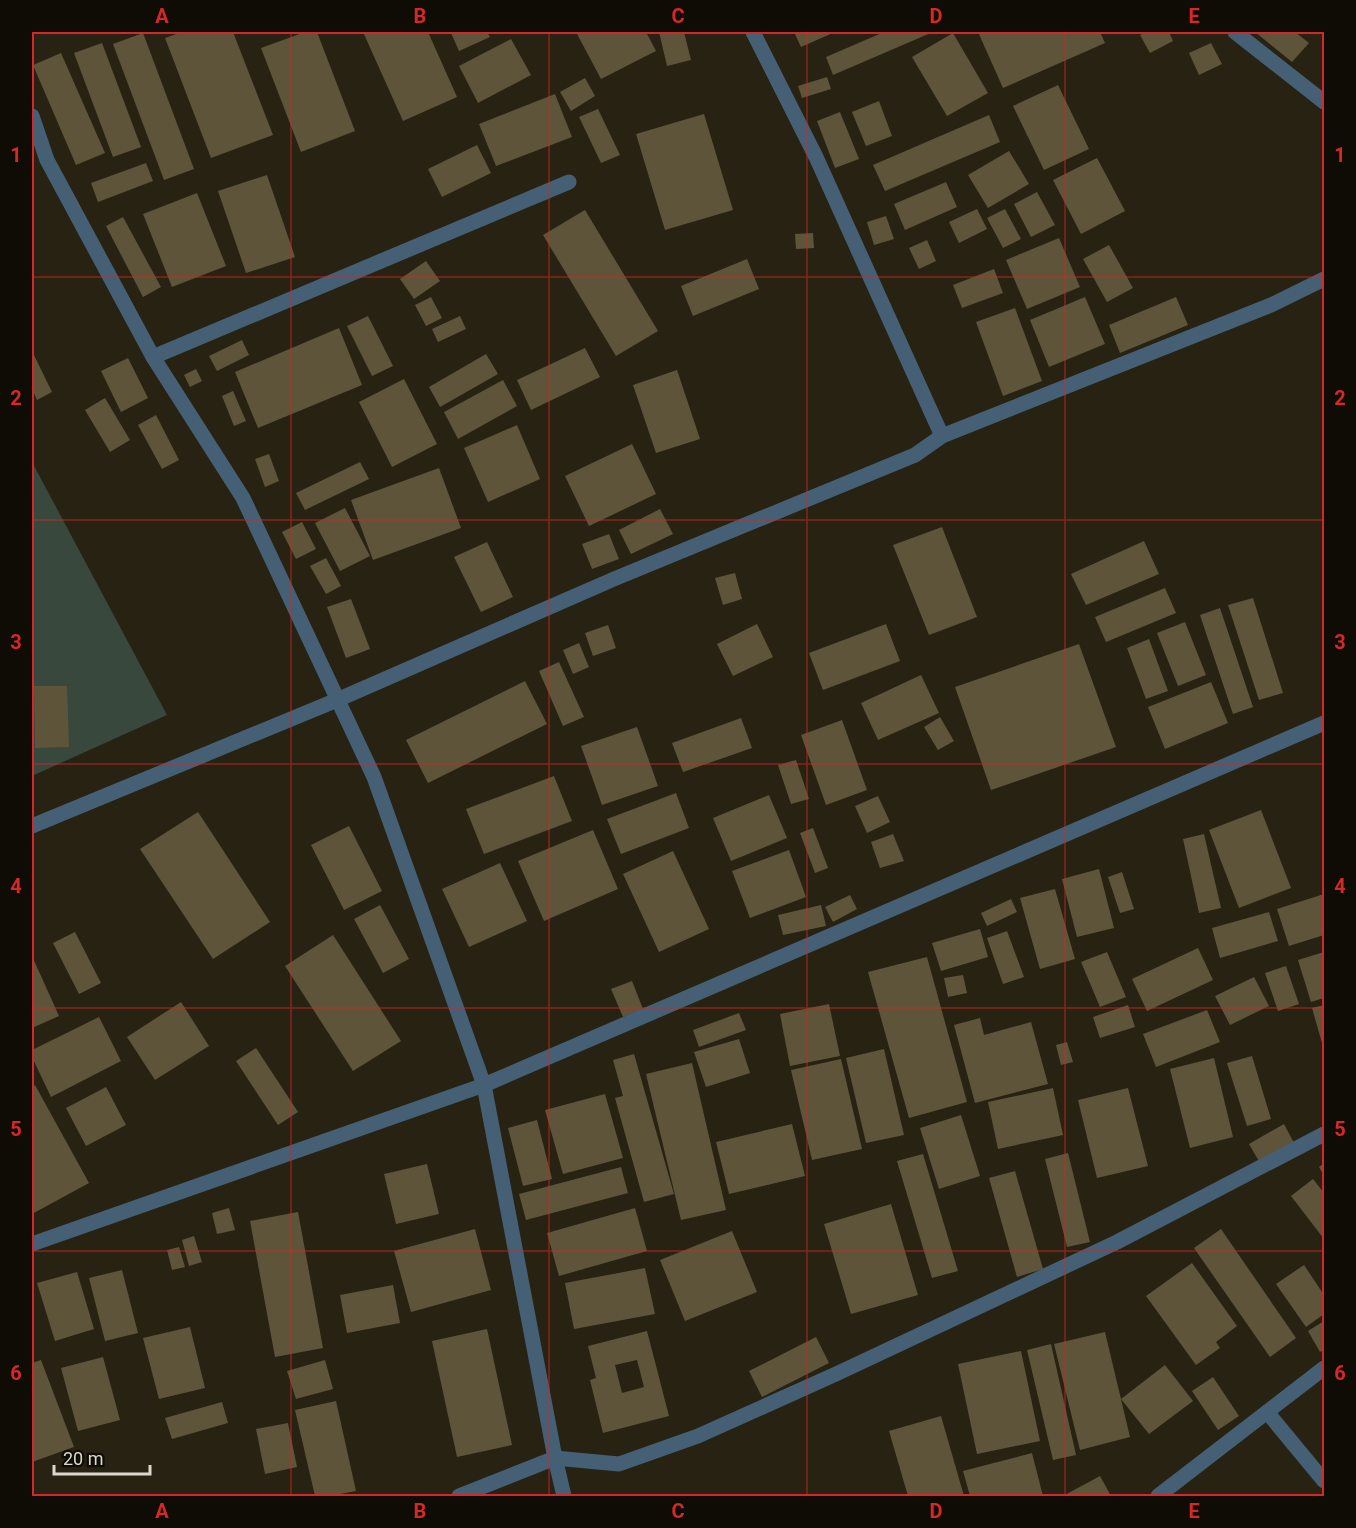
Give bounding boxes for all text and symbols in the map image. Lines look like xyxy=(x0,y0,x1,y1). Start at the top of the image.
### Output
text: A xyxy=(155,4,169,28)
text: B xyxy=(414,4,426,28)
text: C xyxy=(671,4,685,28)
text: D xyxy=(930,4,943,28)
text: E xyxy=(1188,4,1200,28)
text: 1 xyxy=(10,143,22,167)
text: 1 xyxy=(1334,143,1346,167)
text: 2 xyxy=(10,386,22,410)
text: 2 xyxy=(1334,386,1346,410)
text: 3 xyxy=(10,630,22,654)
text: 3 xyxy=(1334,630,1346,654)
text: 4 xyxy=(10,874,22,898)
text: 4 xyxy=(1334,874,1346,898)
text: 5 xyxy=(10,1117,22,1141)
text: 5 xyxy=(1334,1117,1346,1141)
text: 6 xyxy=(10,1361,22,1385)
text: 6 xyxy=(1334,1361,1346,1385)
scale bar xyxy=(54,1438,150,1476)
text: 20 m xyxy=(63,1448,103,1469)
text: A xyxy=(155,1499,169,1523)
text: B xyxy=(414,1499,426,1523)
text: C xyxy=(671,1499,685,1523)
text: D xyxy=(930,1499,943,1523)
text: E xyxy=(1188,1499,1200,1523)

